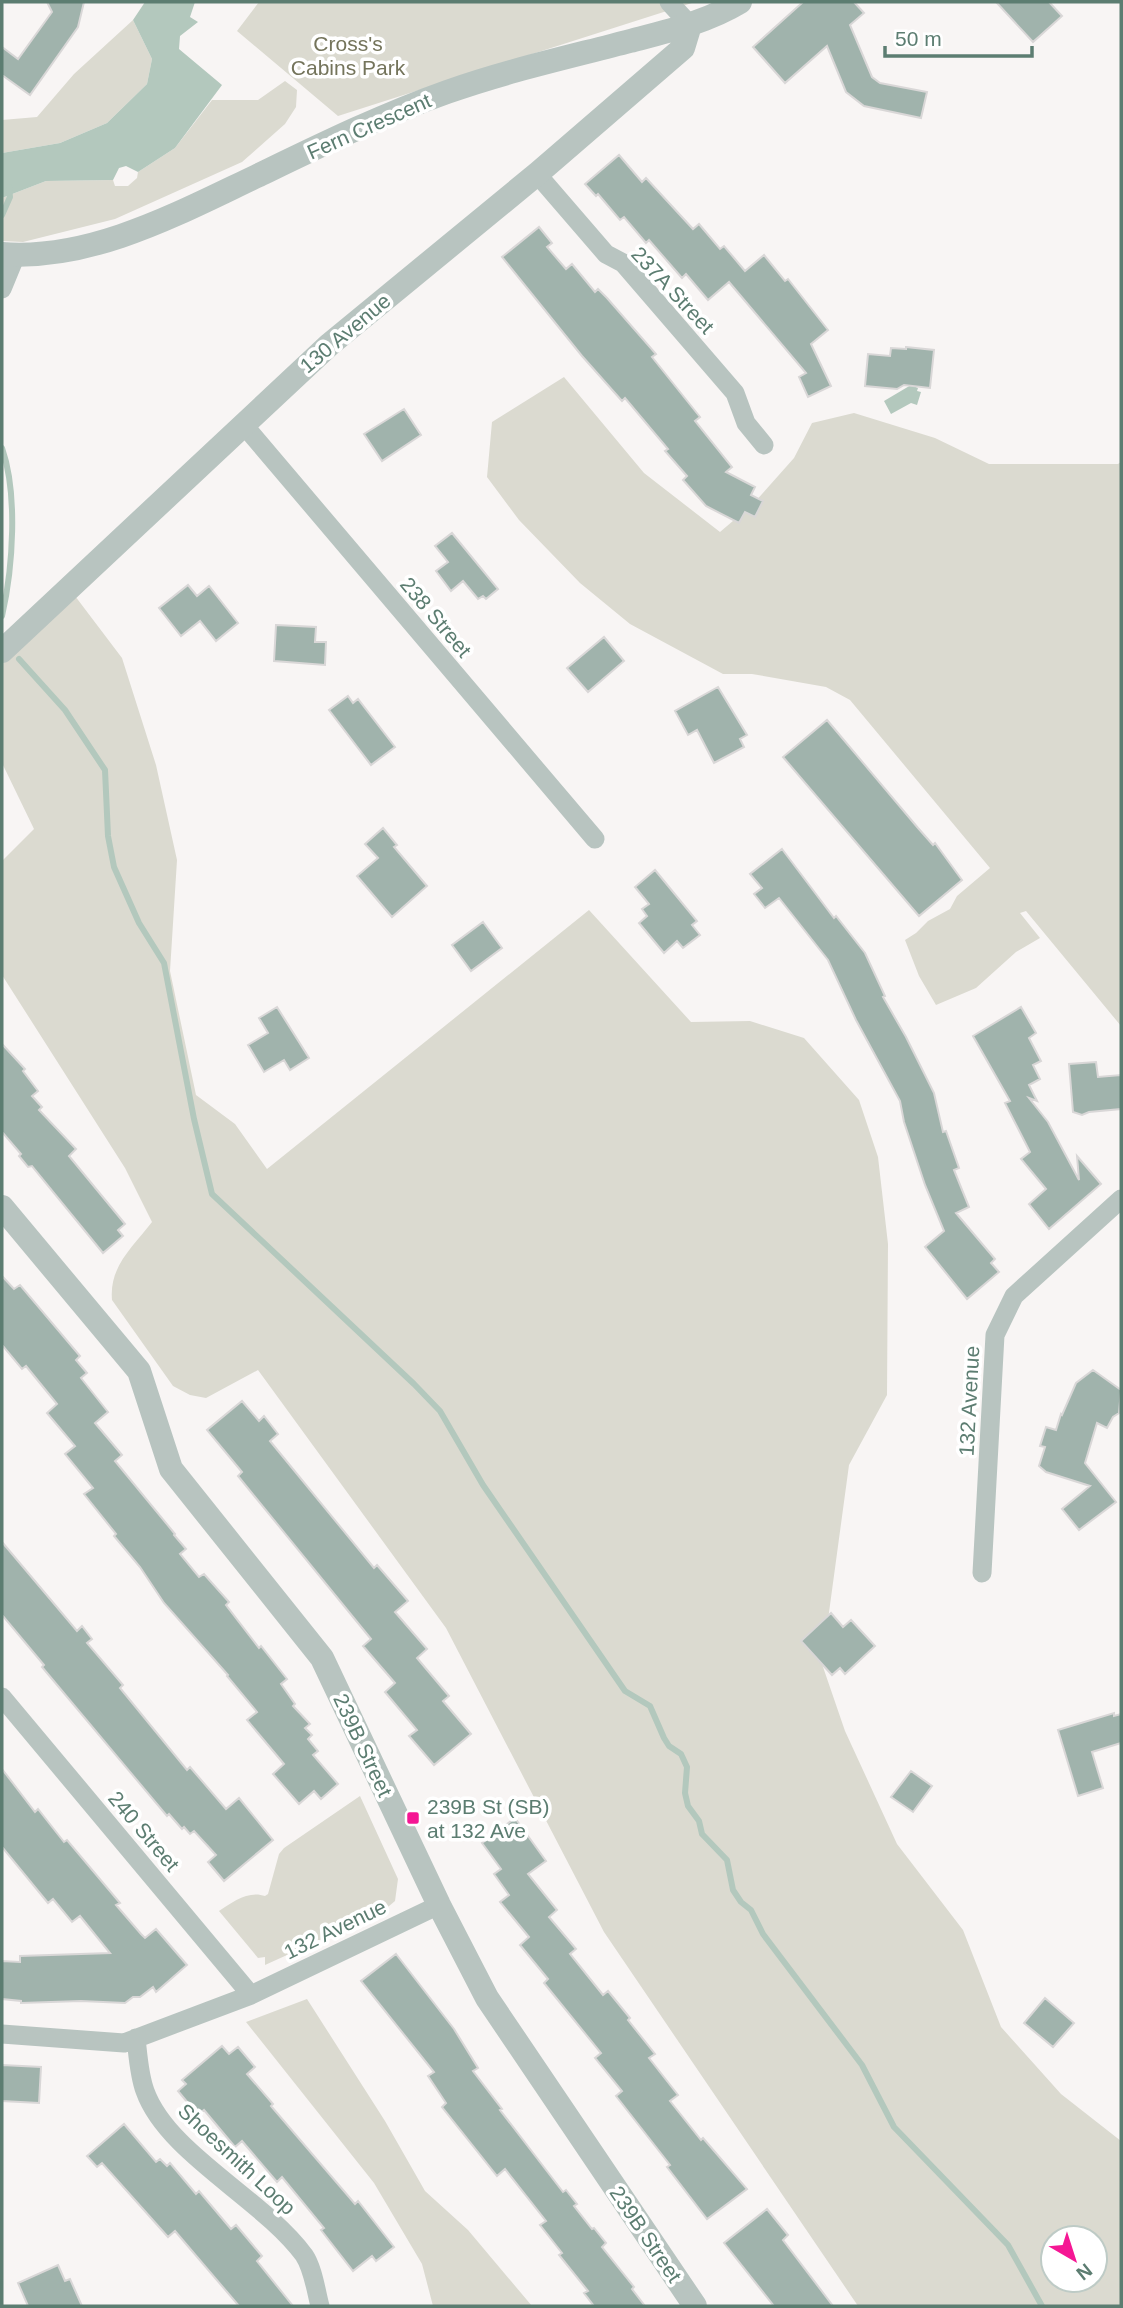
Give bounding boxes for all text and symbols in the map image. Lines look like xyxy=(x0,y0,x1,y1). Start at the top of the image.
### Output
scale bar xyxy=(885,14,1032,58)
text: 50 m xyxy=(895,27,942,50)
park label: Cross's Cabins Park xyxy=(291,32,406,79)
street label: Fern Crescent xyxy=(304,88,435,164)
street label: 237A Street xyxy=(627,242,719,338)
street label: 130 Avenue xyxy=(295,289,395,377)
street label: 238 Street xyxy=(396,572,476,662)
street label: 132 Avenue xyxy=(955,1345,983,1457)
street label: 239B Street xyxy=(329,1690,397,1800)
street label: 240 Street xyxy=(104,1786,184,1876)
place label: 239B St (SB) at 132 Ave xyxy=(427,1795,550,1842)
marker: 239B St (SB) at 132 Ave xyxy=(405,1810,421,1826)
street label: 132 Avenue xyxy=(280,1894,390,1964)
street label: Shoesmith Loop xyxy=(174,2099,300,2219)
street label: 239B Street xyxy=(605,2182,687,2287)
north arrow xyxy=(1039,2224,1109,2294)
text: N xyxy=(1072,2259,1096,2284)

